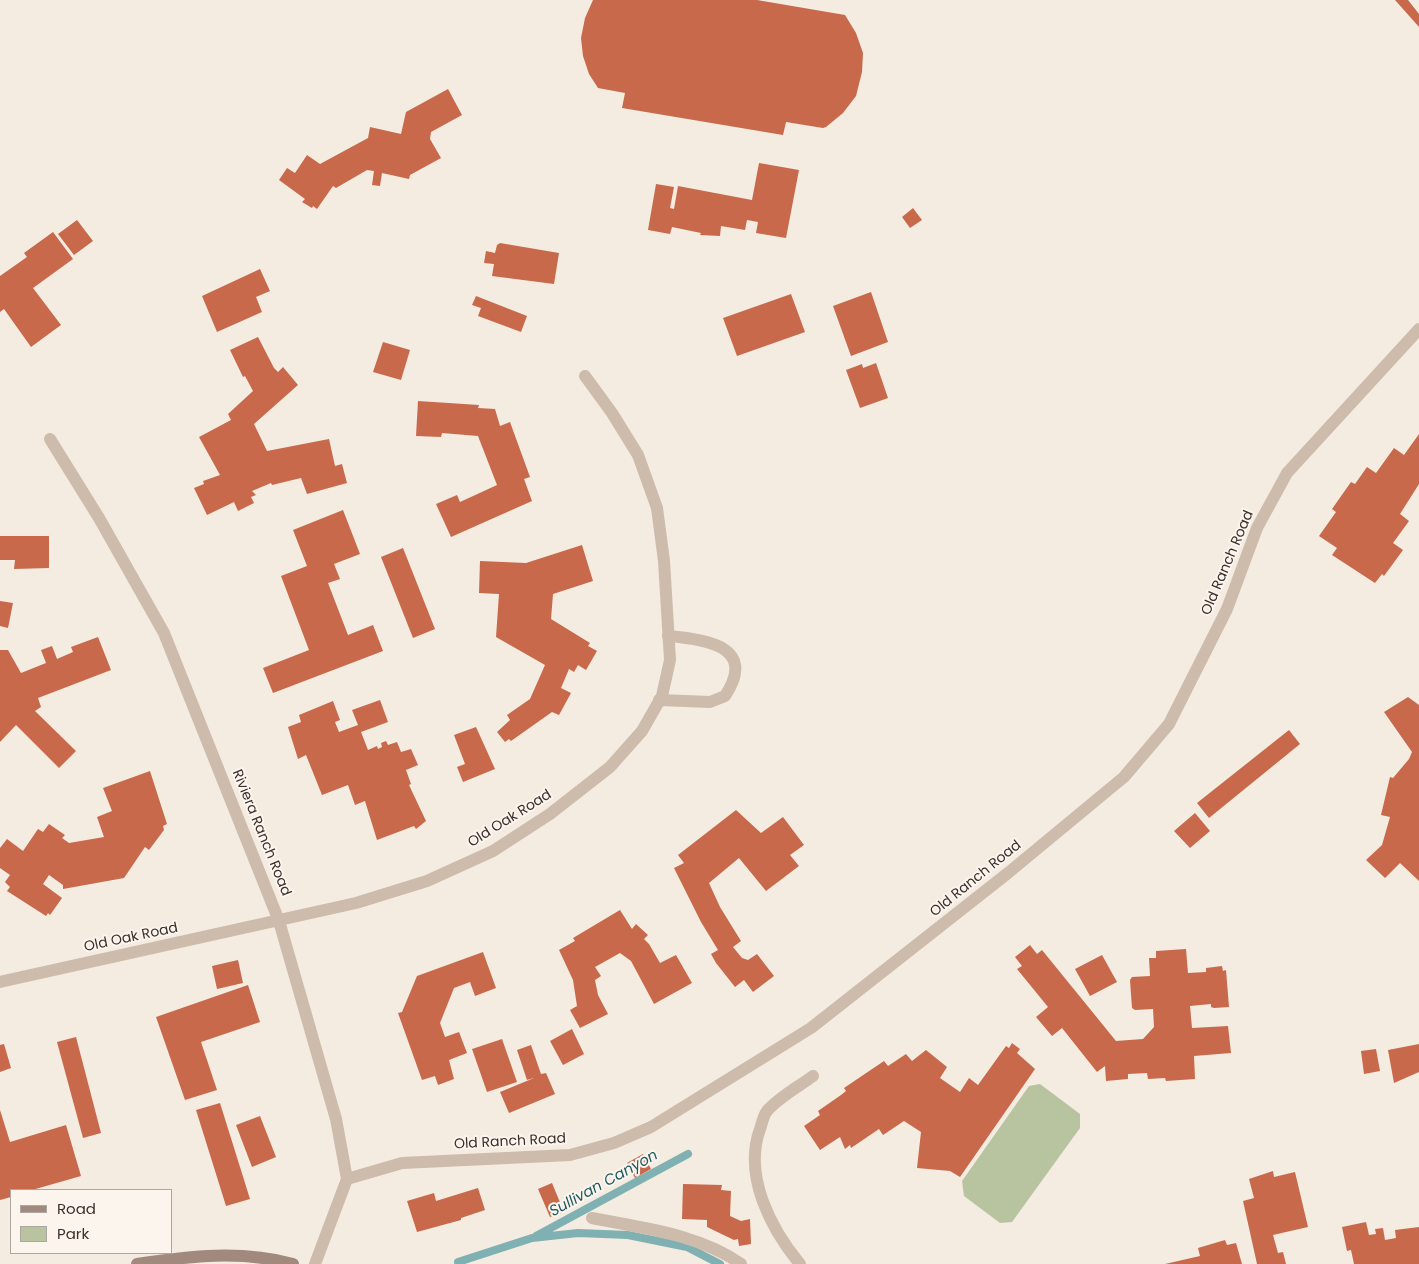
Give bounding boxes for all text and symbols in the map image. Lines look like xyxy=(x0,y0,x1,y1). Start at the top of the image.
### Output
street label: Old Ranch Road xyxy=(1198,508,1258,618)
street label: Riviera Ranch Road xyxy=(228,767,294,899)
street label: Old Oak Road xyxy=(465,787,555,851)
street label: Old Ranch Road xyxy=(927,837,1025,921)
street label: Old Oak Road xyxy=(83,920,179,956)
street label: Old Ranch Road xyxy=(454,1131,566,1153)
water label: Sullivan Canyon xyxy=(547,1147,661,1221)
legend xyxy=(10,1189,172,1254)
text: Road xyxy=(57,1198,96,1219)
text: Park xyxy=(57,1223,89,1244)

